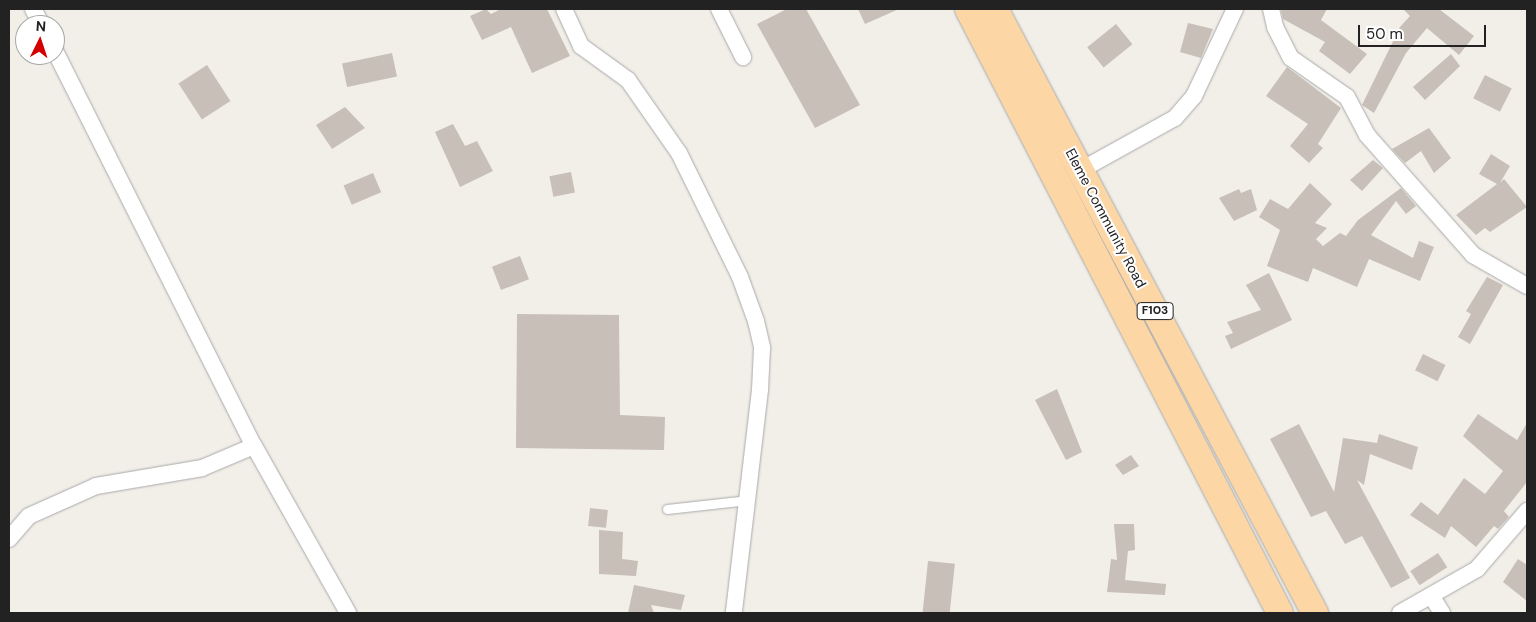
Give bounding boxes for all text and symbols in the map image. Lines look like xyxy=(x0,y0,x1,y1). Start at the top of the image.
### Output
north arrow xyxy=(15,15,65,65)
scale bar xyxy=(1361,15,1488,47)
text: N xyxy=(35,17,47,35)
text: 50 m xyxy=(1366,24,1403,44)
street label: Eleme Community Road xyxy=(1062,145,1150,291)
road number: F103 xyxy=(1136,302,1174,321)

